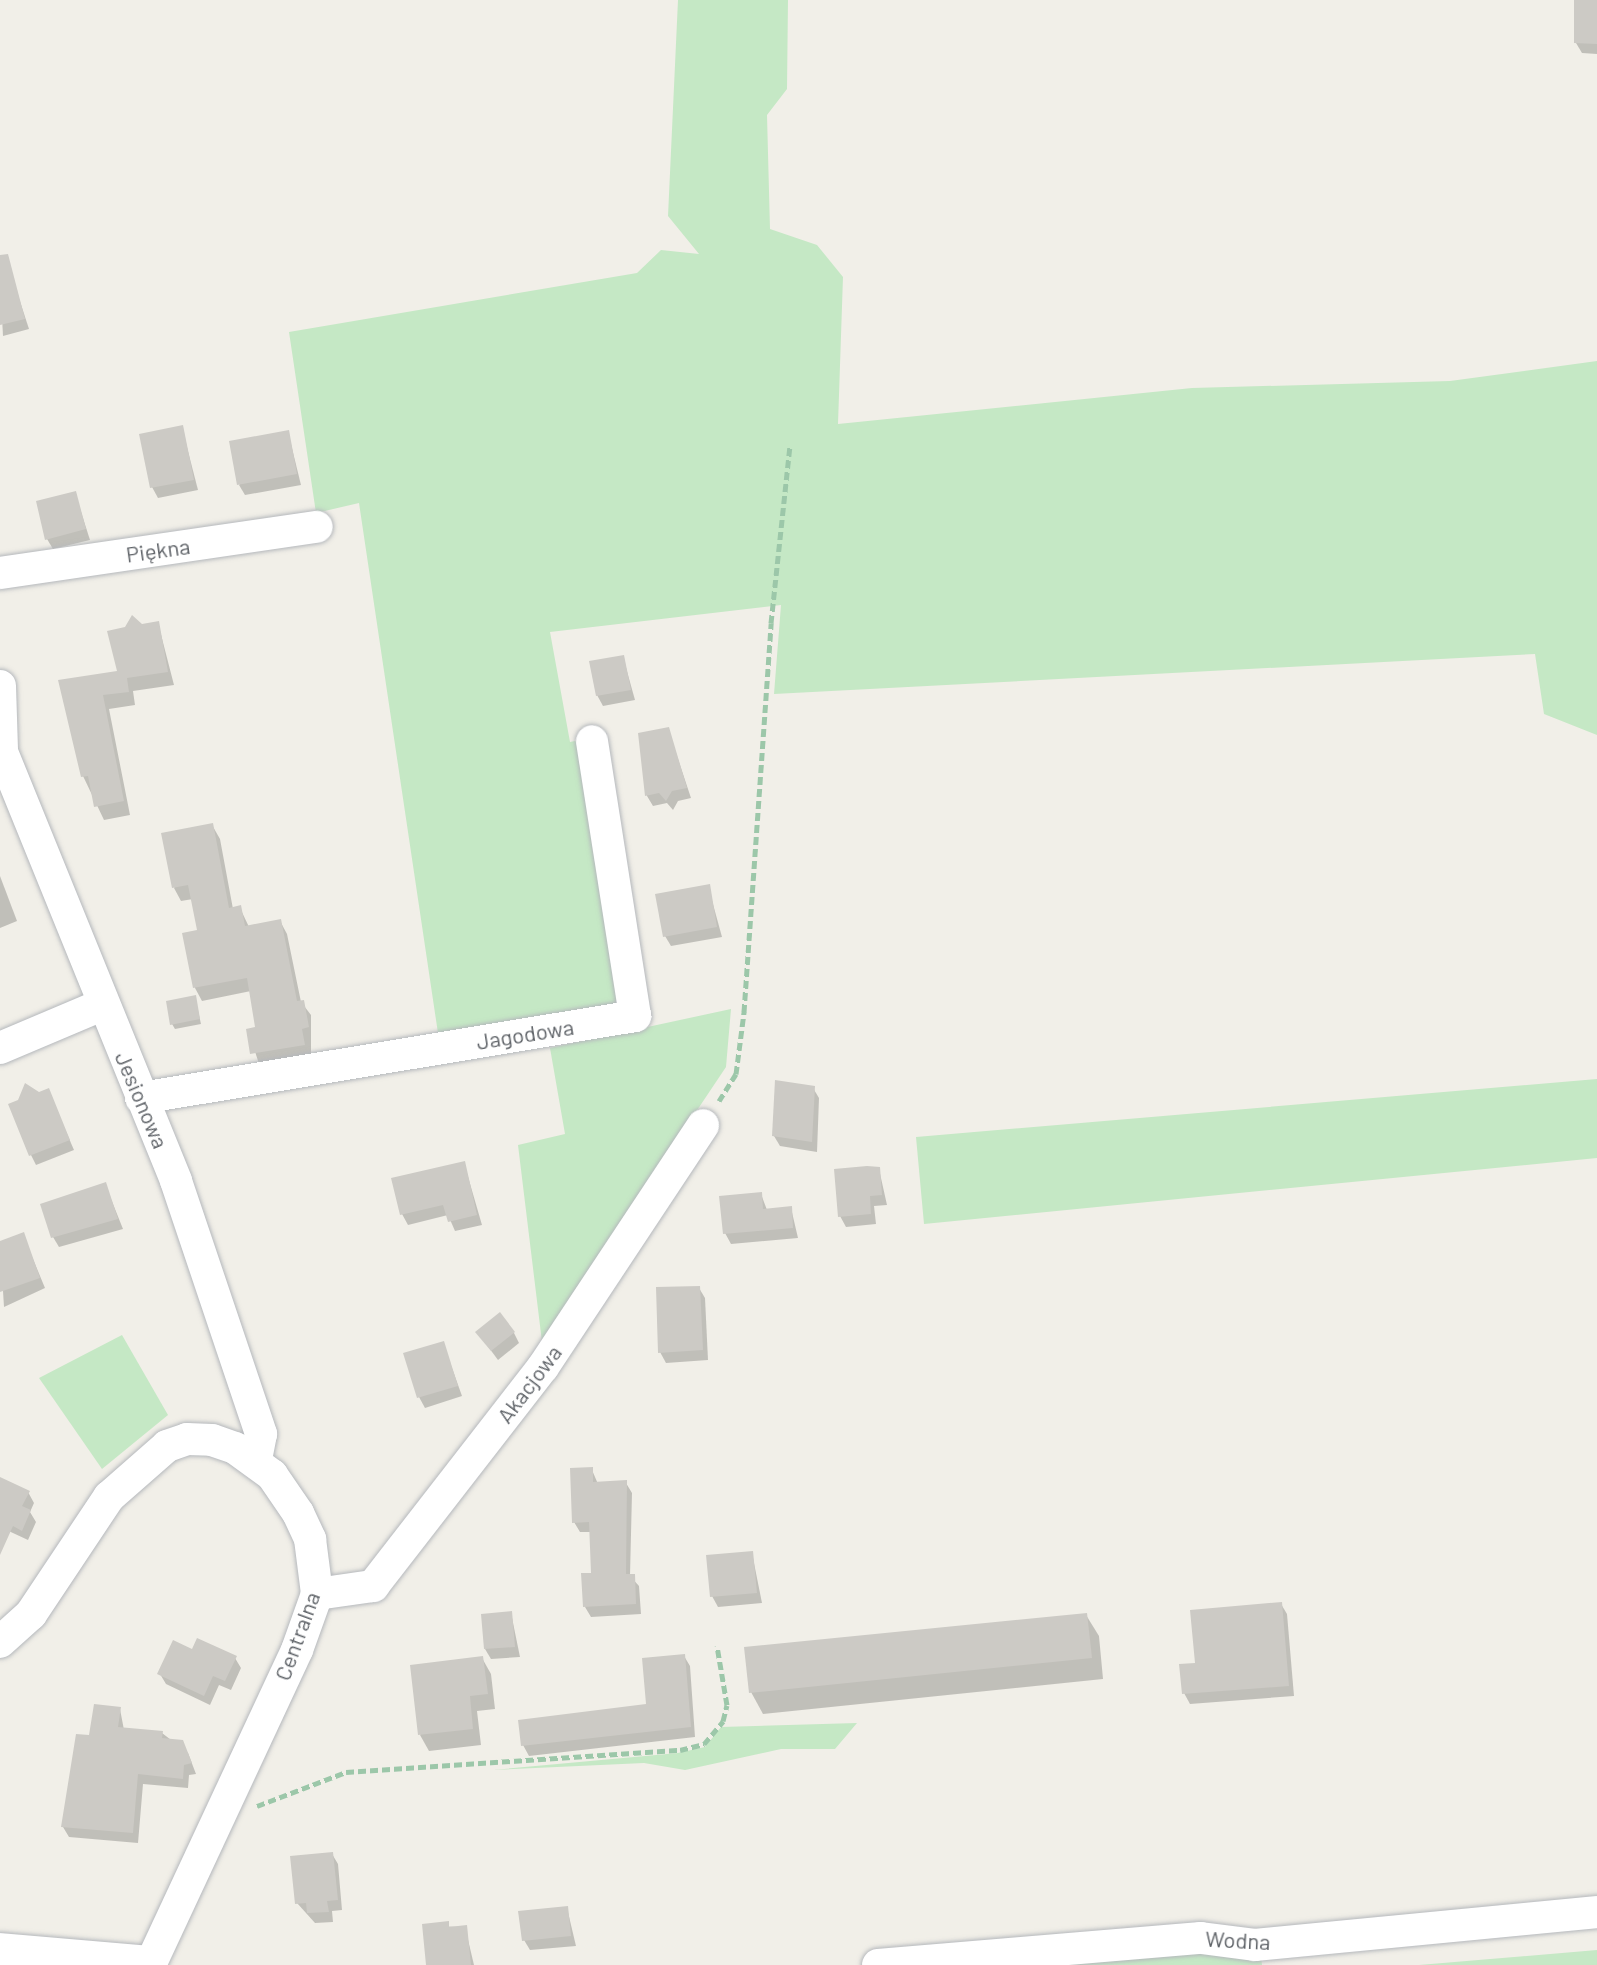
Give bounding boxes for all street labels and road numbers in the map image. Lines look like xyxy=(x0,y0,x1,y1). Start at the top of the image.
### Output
street label: Piękna xyxy=(124,532,192,568)
street label: Jagodowa xyxy=(474,1013,576,1055)
street label: Jesionowa xyxy=(110,1048,174,1152)
street label: Akacjowa xyxy=(491,1340,567,1428)
street label: Centralna xyxy=(269,1588,325,1684)
street label: Wodna xyxy=(1205,1925,1271,1955)

